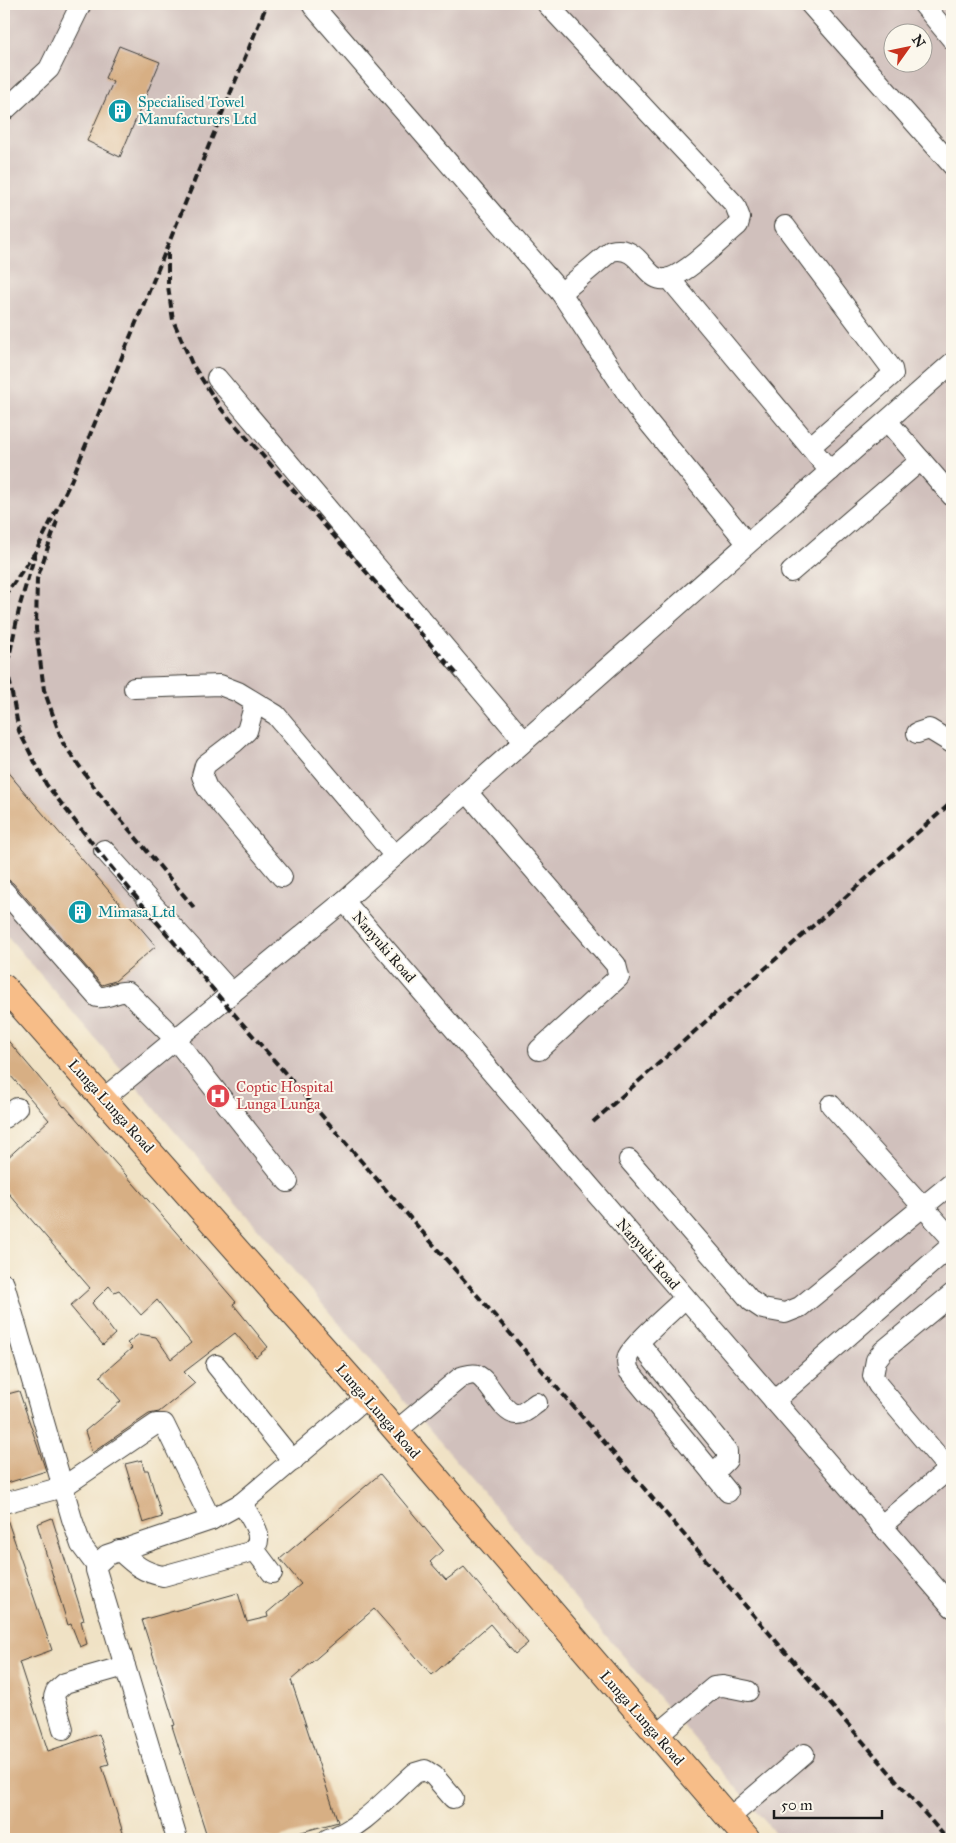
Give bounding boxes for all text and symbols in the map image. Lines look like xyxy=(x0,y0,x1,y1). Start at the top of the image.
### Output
north arrow xyxy=(884,22,934,72)
text: N xyxy=(908,32,929,51)
place label: Specialised Towel Manufacturers Ltd xyxy=(138,93,257,128)
building icon: Specialised Towel Manufacturers Ltd xyxy=(107,98,133,124)
building icon: Mimasa Ltd xyxy=(67,899,93,925)
place label: Mimasa Ltd xyxy=(98,903,176,921)
street label: Nanyuki Road xyxy=(348,908,420,986)
street label: Lunga Lunga Road xyxy=(64,1056,158,1157)
place label: Coptic Hospital Lunga Lunga xyxy=(236,1078,334,1113)
hospital icon: Coptic Hospital Lunga Lunga xyxy=(205,1083,231,1109)
street label: Nanyuki Road xyxy=(612,1215,684,1293)
street label: Lunga Lunga Road xyxy=(332,1360,424,1462)
street label: Lunga Lunga Road xyxy=(596,1667,688,1769)
scale bar xyxy=(774,1788,881,1820)
text: 50 m xyxy=(781,1796,813,1814)

